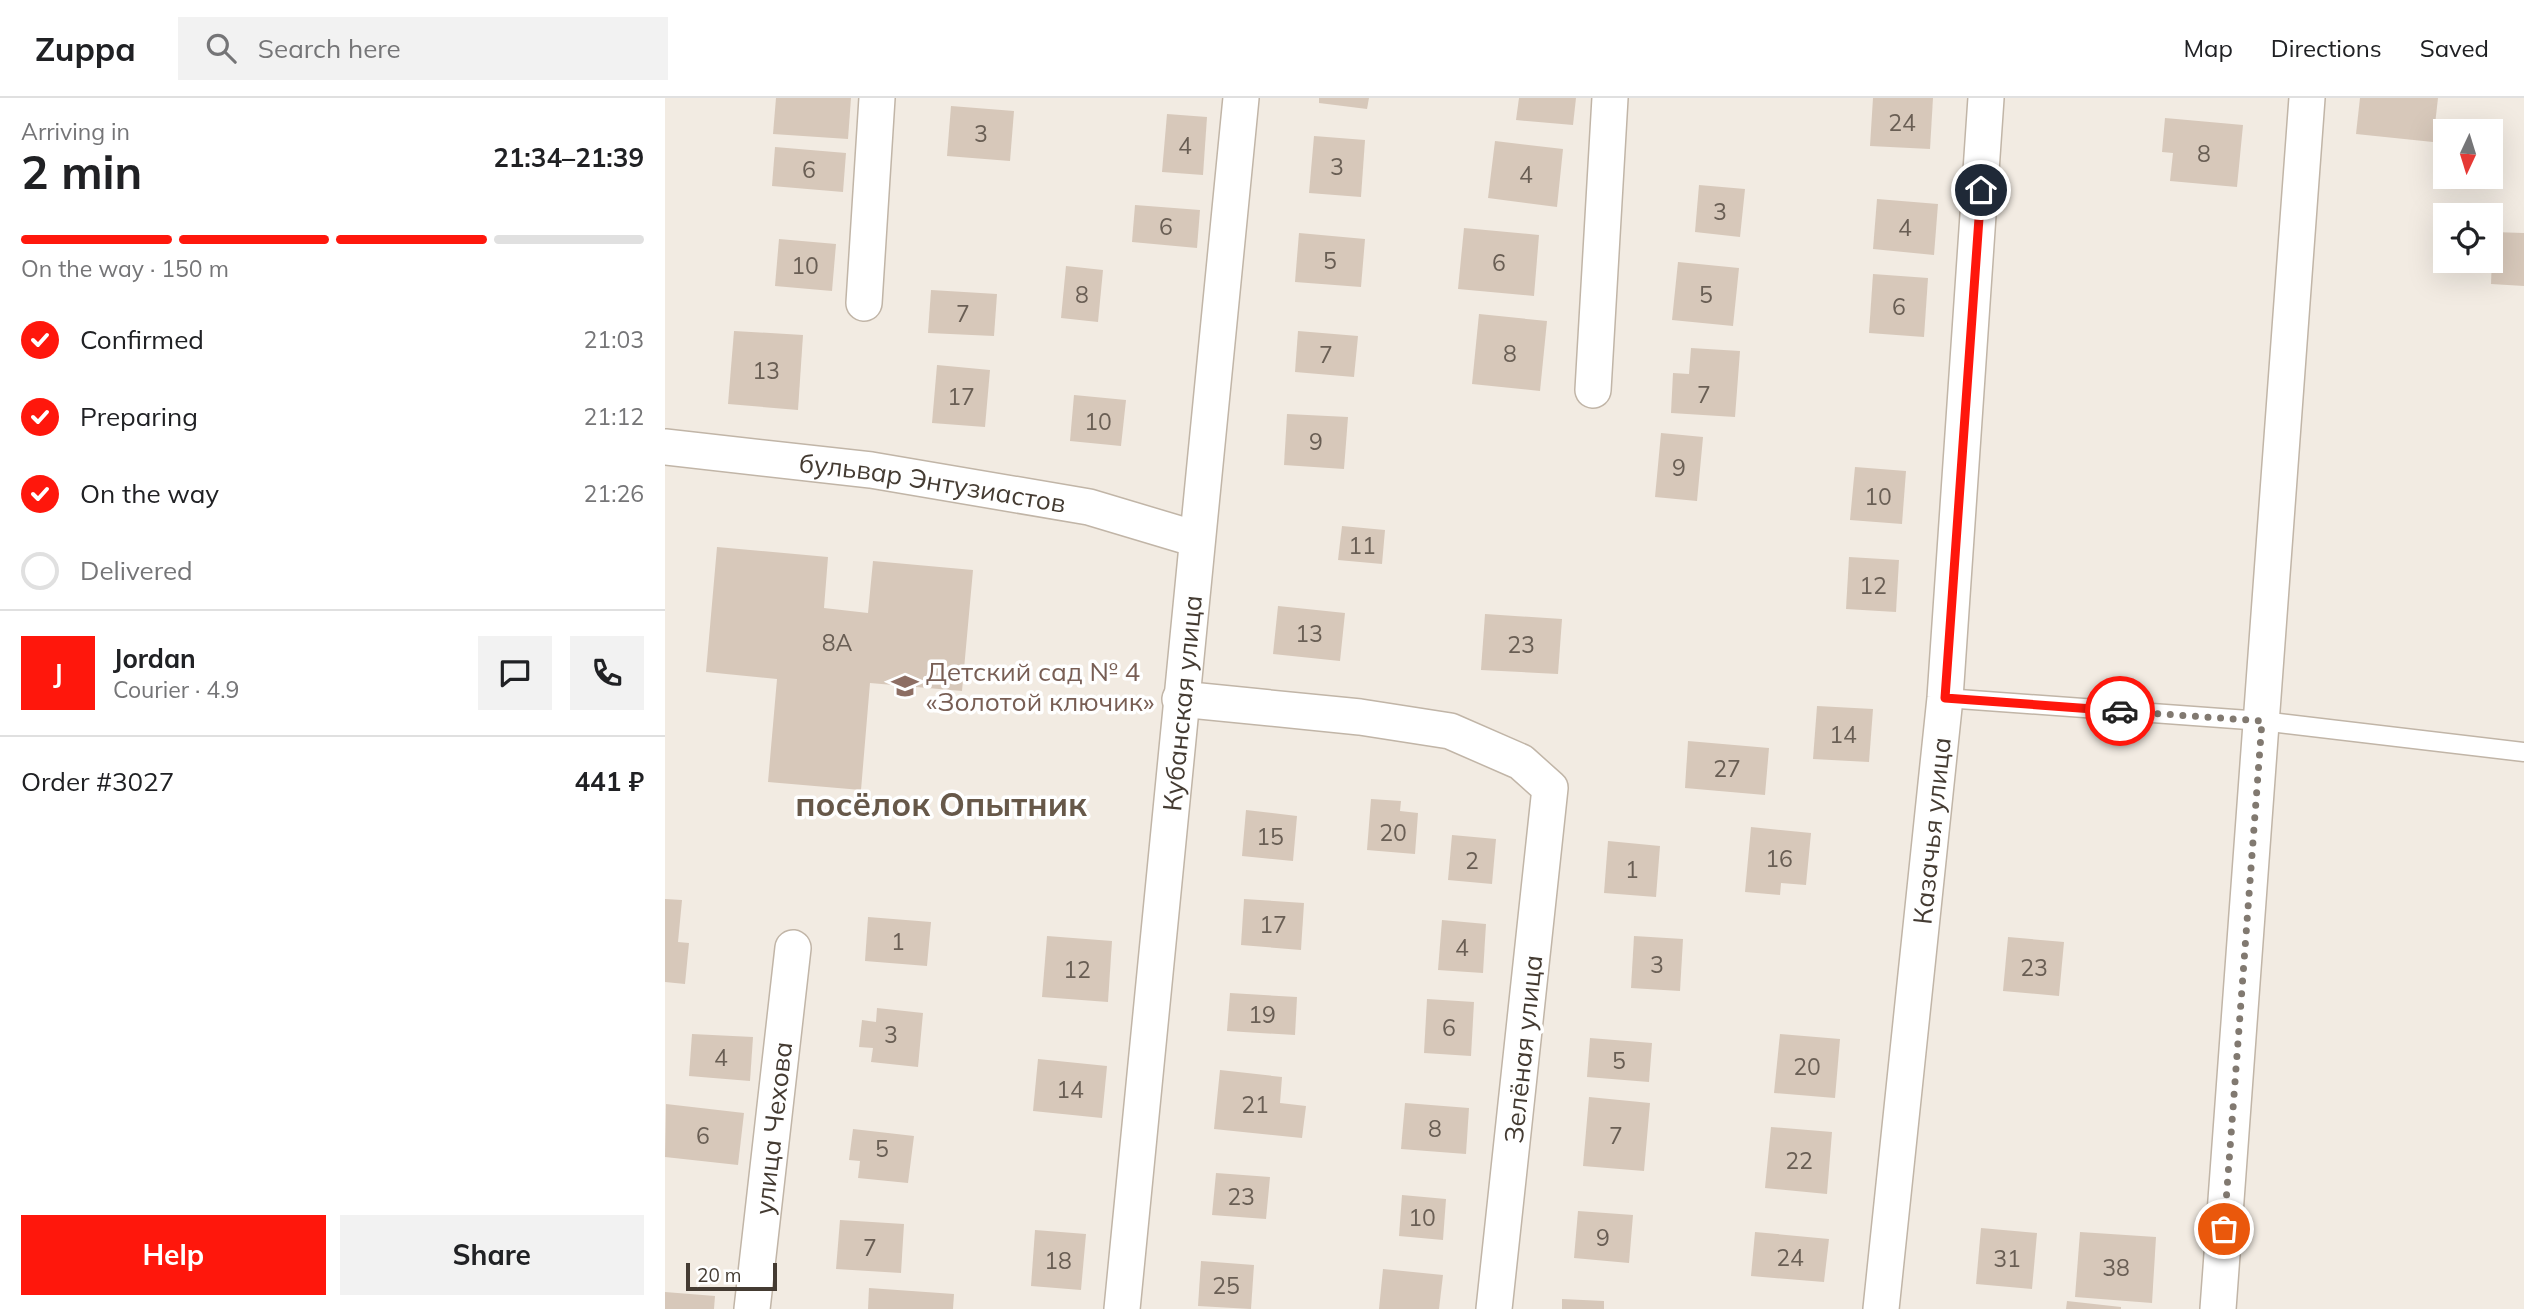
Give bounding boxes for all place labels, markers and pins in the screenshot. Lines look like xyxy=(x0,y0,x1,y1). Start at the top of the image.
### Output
pin xyxy=(1951,160,2011,220)
place label: Детский сад № 4 «Золотой ключик» xyxy=(926,655,1154,718)
school or university icon: Детский сад № 4 «Золотой ключик» xyxy=(890,671,920,701)
pin xyxy=(2194,1199,2254,1259)

